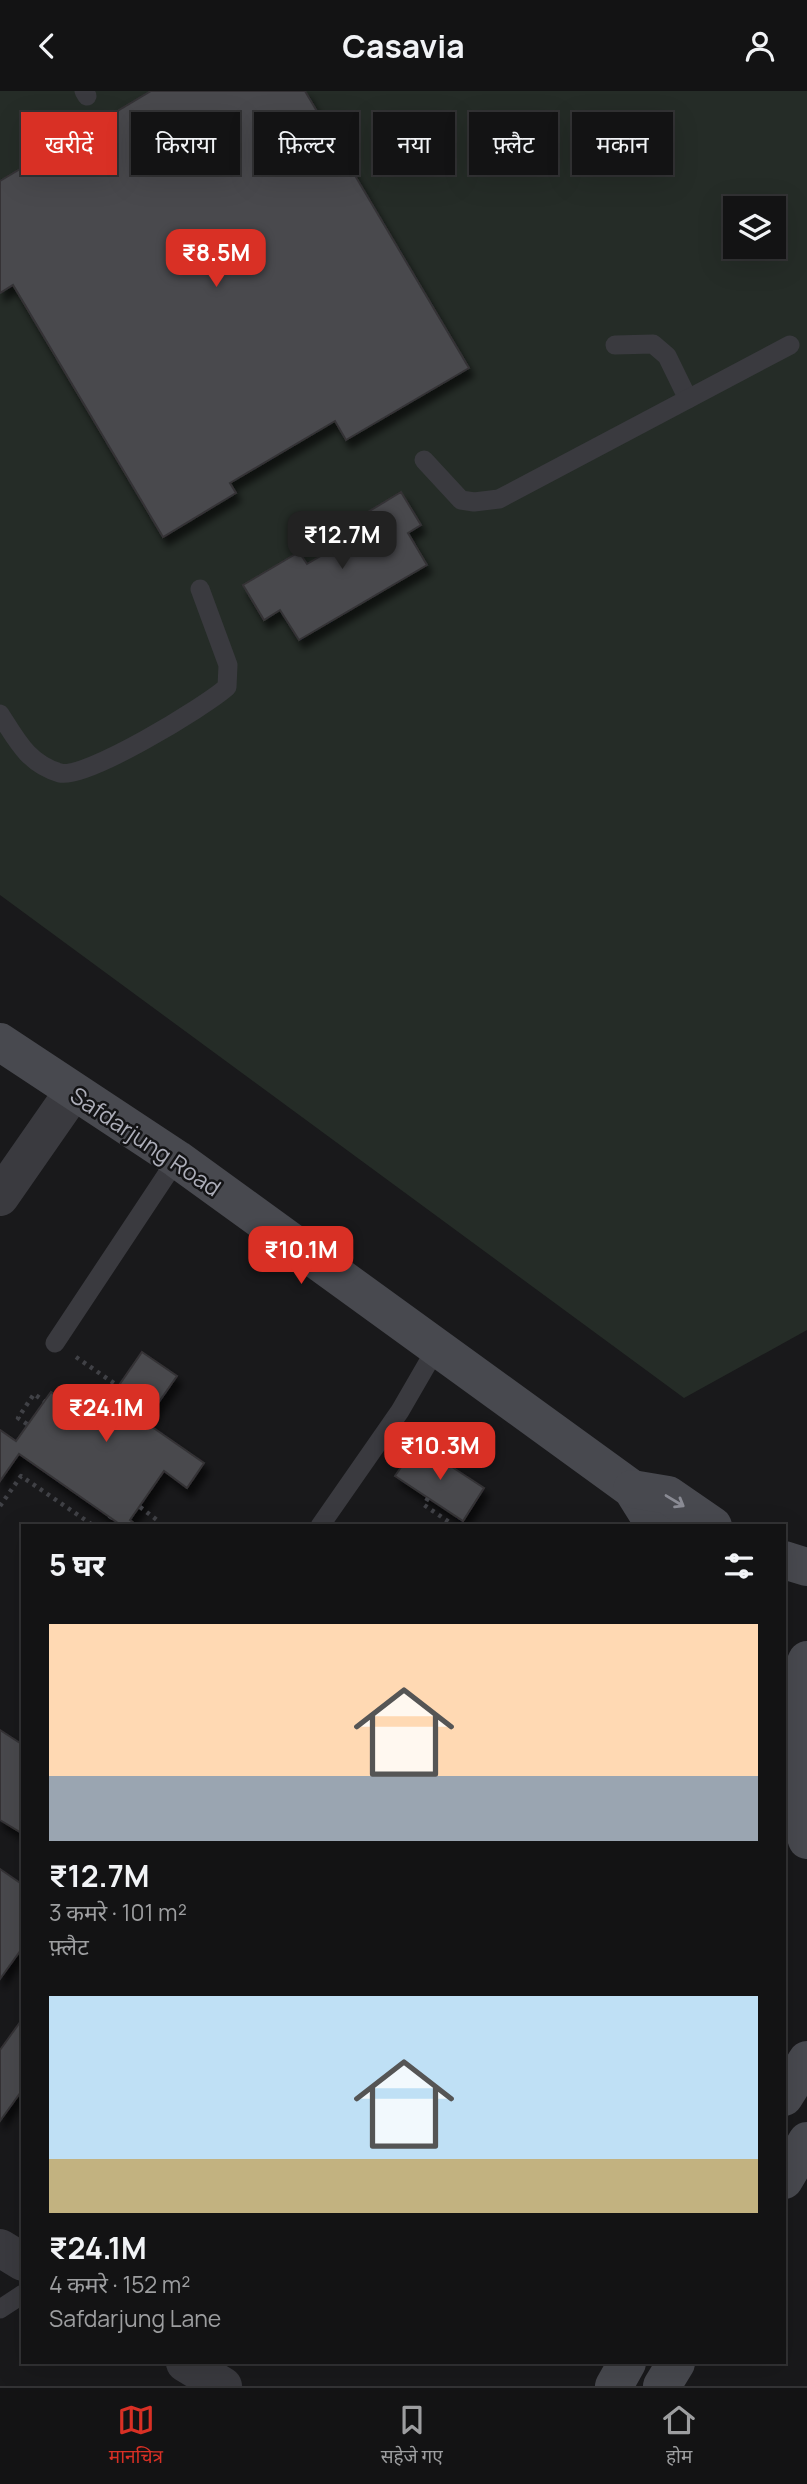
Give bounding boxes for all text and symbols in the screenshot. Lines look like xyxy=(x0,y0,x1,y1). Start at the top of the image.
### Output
text: Casavia xyxy=(342,24,465,68)
icon: back xyxy=(28,27,66,65)
icon: person xyxy=(741,27,779,65)
chip: खरीदें xyxy=(21,112,117,175)
chip: किराया xyxy=(131,112,240,175)
chip: फ़िल्टर xyxy=(254,112,359,175)
chip: नया xyxy=(373,112,455,175)
chip: फ़्लैट xyxy=(469,112,558,175)
chip: मकान xyxy=(572,112,673,175)
map controls xyxy=(723,196,786,259)
button: layers xyxy=(723,196,786,259)
pin: ₹8.5M xyxy=(167,229,265,289)
text: ₹8.5M xyxy=(182,236,250,268)
pin: ₹12.7M xyxy=(285,511,399,571)
text: ₹12.7M xyxy=(304,518,380,550)
street label: Safdarjung Road xyxy=(64,1079,228,1203)
pin: ₹10.1M xyxy=(244,1227,358,1286)
text: ₹10.1M xyxy=(264,1233,338,1265)
pin: ₹24.1M xyxy=(49,1385,163,1444)
text: ₹24.1M xyxy=(69,1391,143,1423)
pin: ₹10.3M xyxy=(383,1423,497,1482)
text: ₹10.3M xyxy=(400,1429,480,1461)
one-way arrow xyxy=(665,1494,685,1508)
text: 5 घर xyxy=(49,1544,105,1585)
icon: filters xyxy=(720,1547,758,1585)
icon: home xyxy=(341,1669,467,1795)
text: ₹12.7M xyxy=(49,1855,149,1896)
text: 3 कमरे · 101 m² xyxy=(49,1896,187,1928)
text: फ़्लैट xyxy=(49,1930,89,1962)
icon: home xyxy=(341,2041,467,2167)
text: ₹24.1M xyxy=(49,2227,147,2268)
text: 4 कमरे · 152 m² xyxy=(49,2268,190,2300)
text: Safdarjung Lane xyxy=(49,2302,221,2334)
tab: मानचित्र xyxy=(109,2401,163,2471)
tab: सहेजे गए xyxy=(381,2401,443,2471)
tab: होम xyxy=(660,2401,698,2471)

